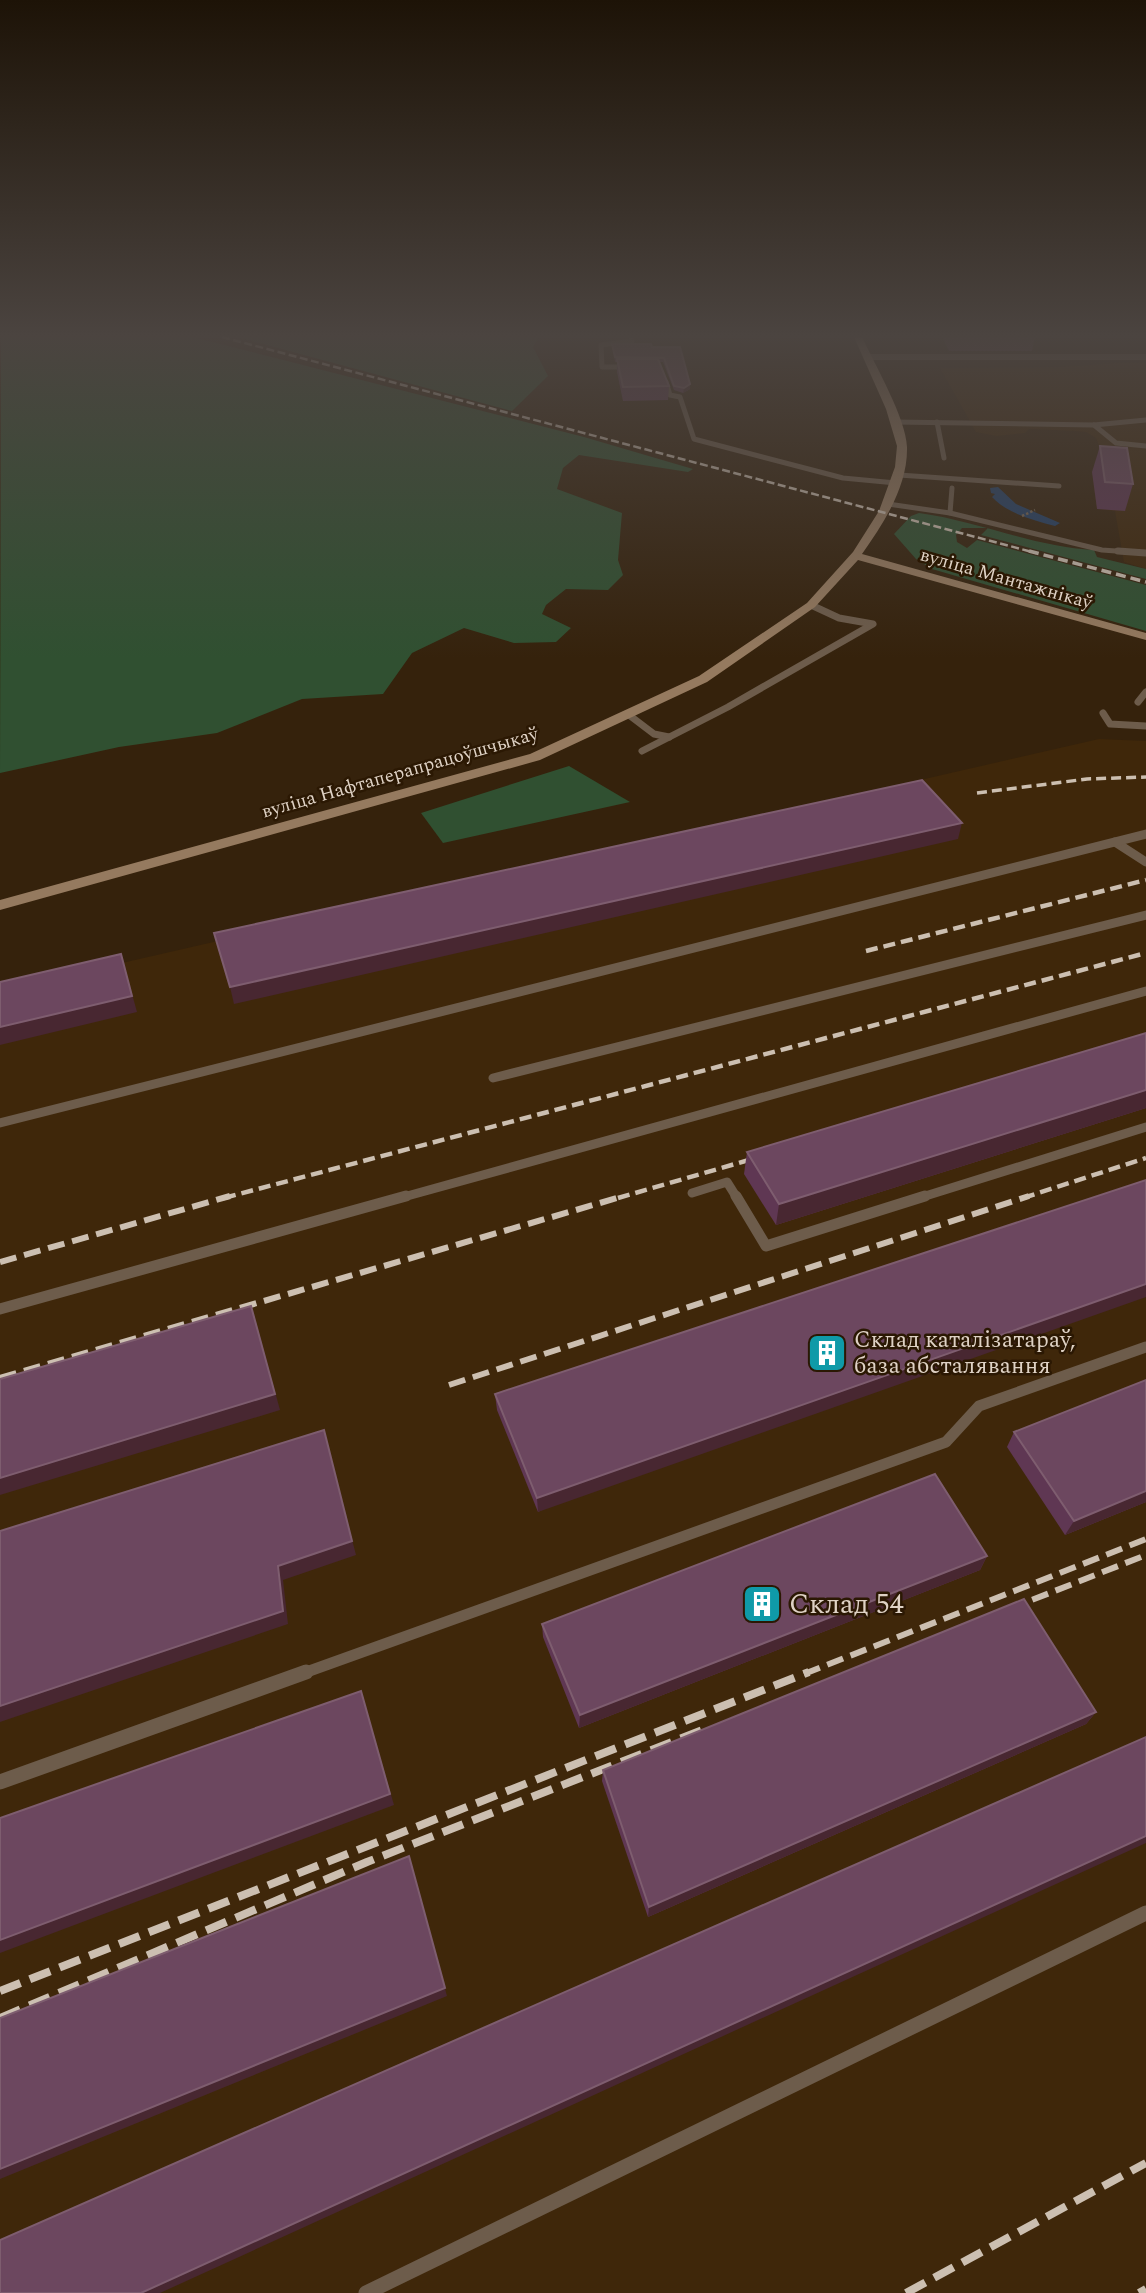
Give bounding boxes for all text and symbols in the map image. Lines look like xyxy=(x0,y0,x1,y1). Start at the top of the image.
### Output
street label: вуліца Мантажнікаў xyxy=(916,541,1096,618)
street label: вуліца Нафтаперапрацоўшчыкаў xyxy=(258,719,543,826)
place label: Склад каталізатараў, база абсталявання xyxy=(854,1323,1076,1384)
building icon: Склад каталізатараў, база абсталявання xyxy=(806,1332,848,1374)
building icon: Склад 54 xyxy=(741,1583,783,1625)
place label: Склад 54 xyxy=(789,1583,904,1626)

